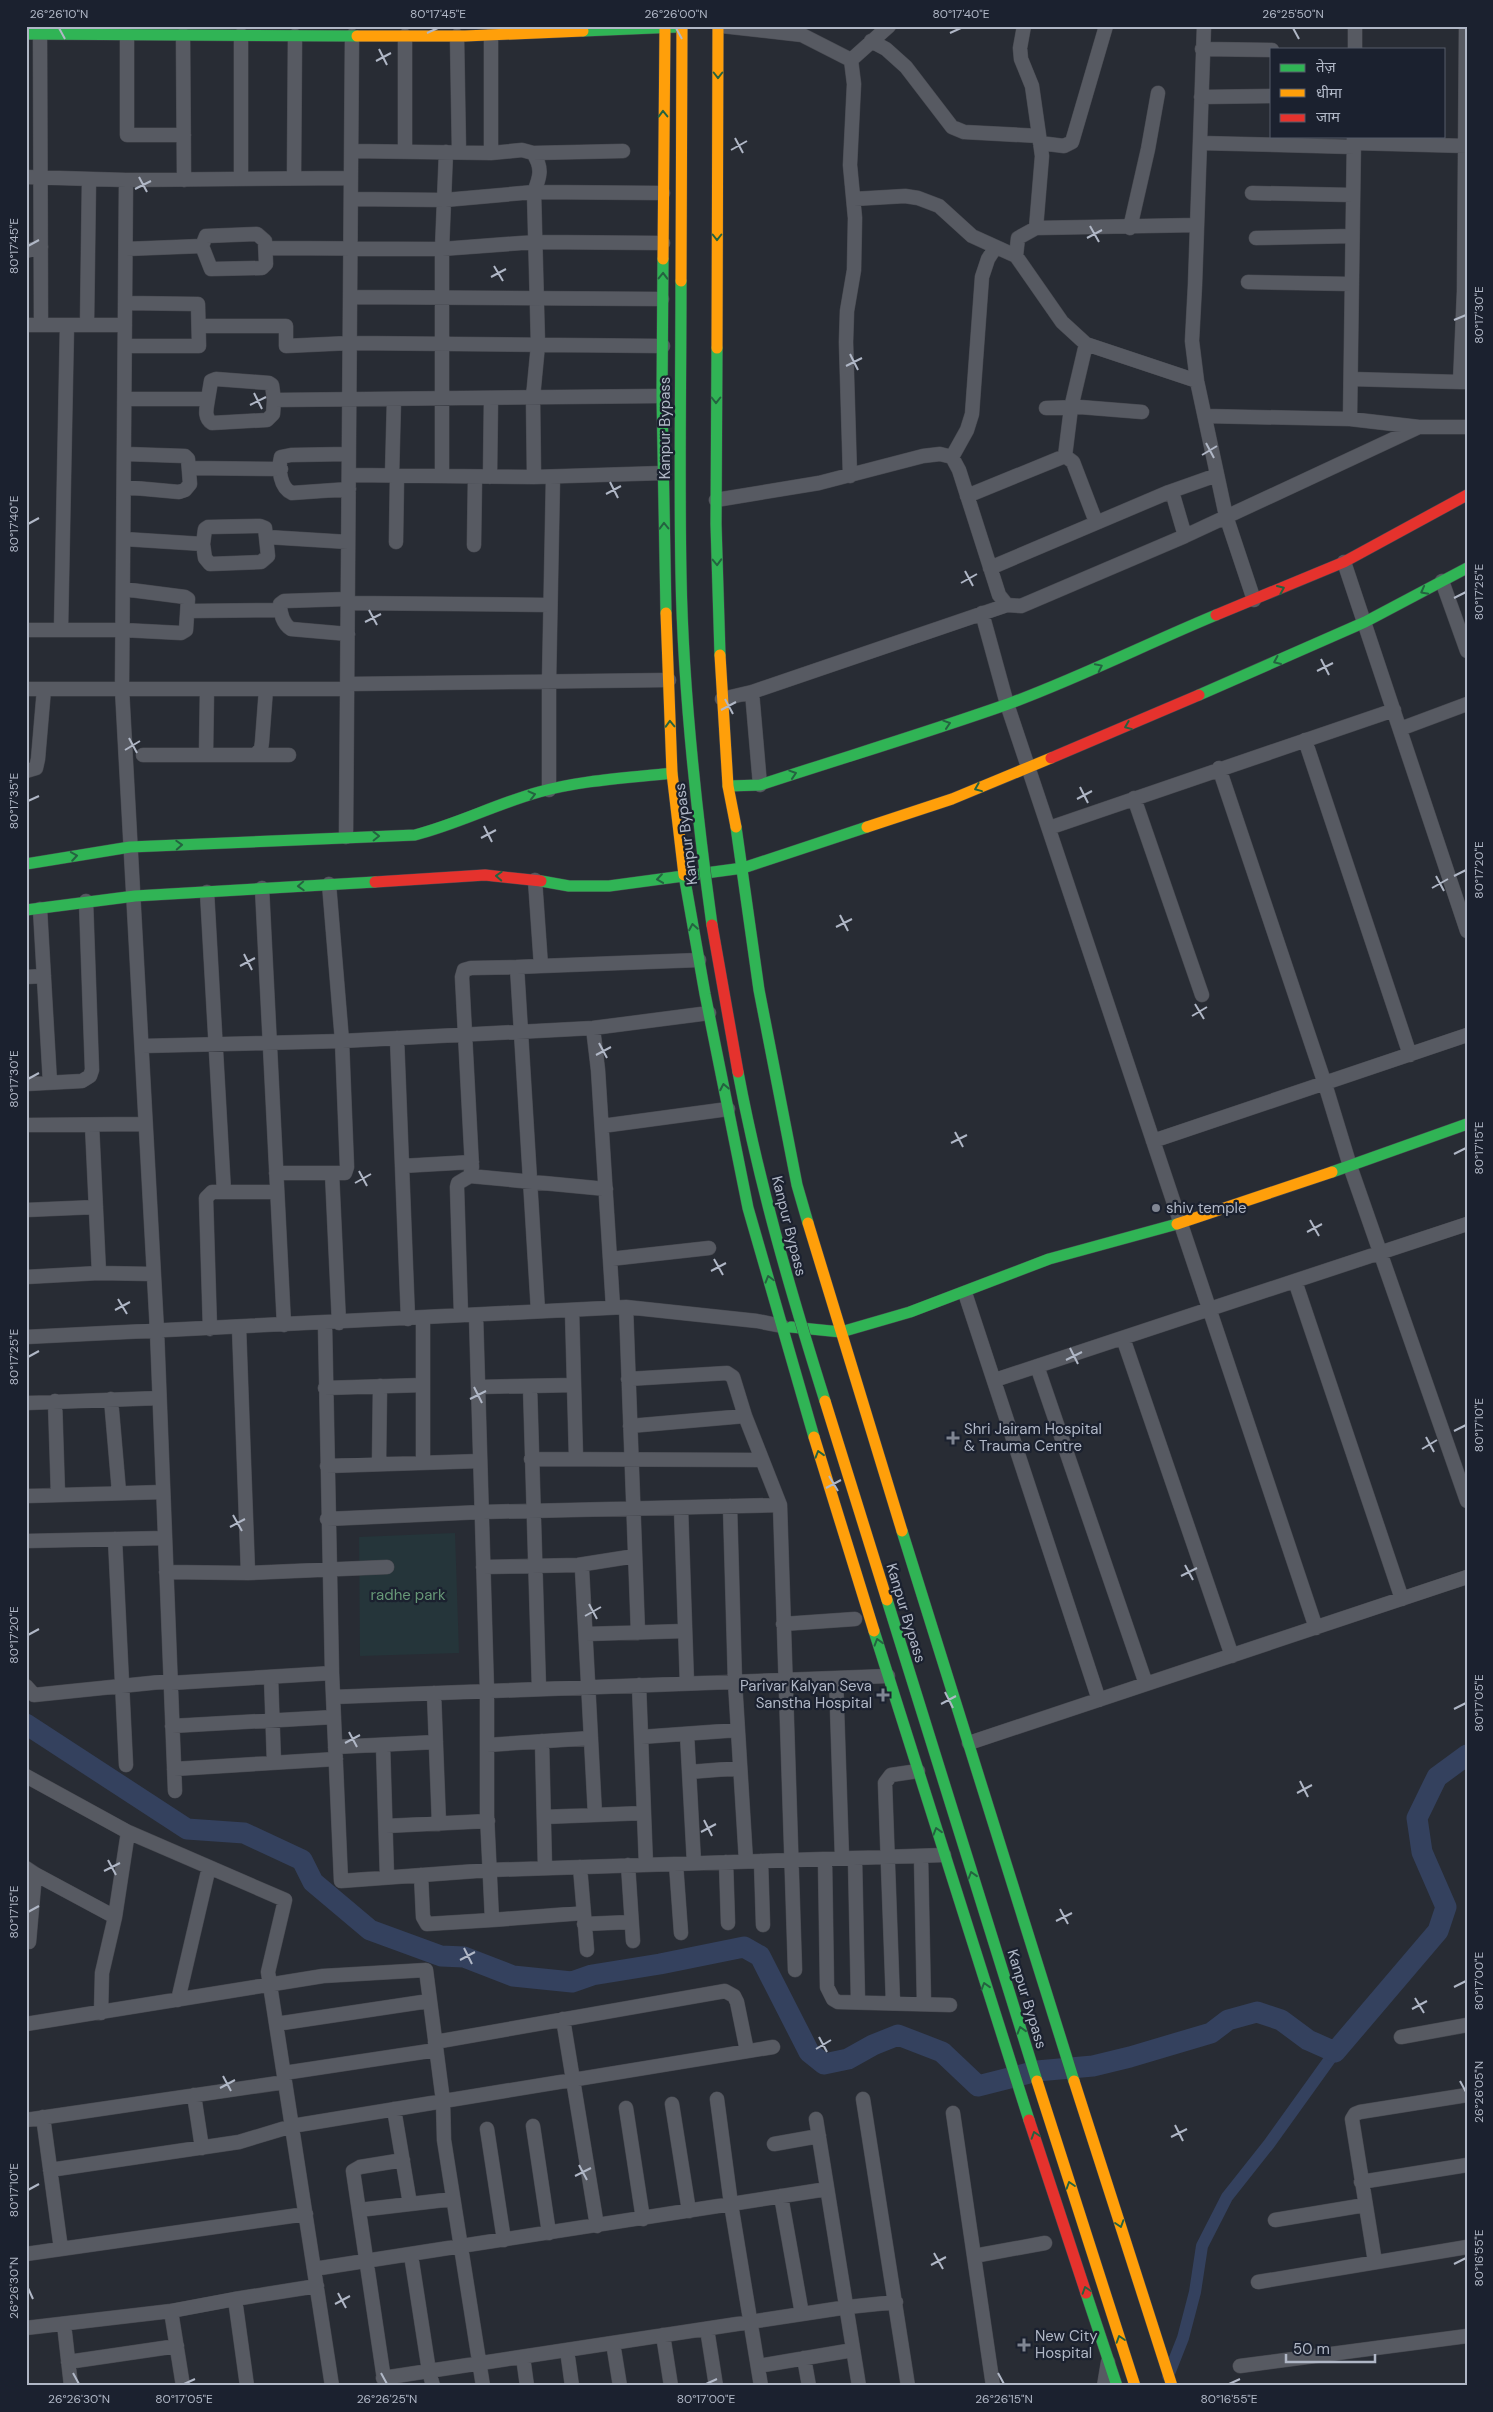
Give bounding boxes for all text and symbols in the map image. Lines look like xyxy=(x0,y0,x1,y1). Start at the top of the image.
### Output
text: 26°26'10"N xyxy=(30,6,88,22)
text: 80°17'45"E xyxy=(410,6,466,22)
text: 26°26'00"N xyxy=(644,6,708,22)
text: 80°17'40"E xyxy=(932,6,990,22)
text: 26°25'50"N xyxy=(1262,6,1324,22)
legend xyxy=(1270,48,1446,138)
text: तेज़ xyxy=(1316,57,1337,77)
one-way arrow xyxy=(713,72,723,79)
text: धीमा xyxy=(1316,83,1343,103)
text: जाम xyxy=(1316,107,1341,127)
one-way arrow xyxy=(657,110,668,118)
text: 80°17'45"E xyxy=(6,218,22,274)
one-way arrow xyxy=(712,234,722,242)
one-way arrow xyxy=(658,272,668,280)
text: 80°17'30"E xyxy=(1471,286,1487,344)
street label: Kanpur Bypass xyxy=(655,377,675,479)
one-way arrow xyxy=(711,396,721,404)
text: 80°17'40"E xyxy=(6,495,22,553)
one-way arrow xyxy=(659,522,669,530)
one-way arrow xyxy=(712,559,722,567)
text: 80°17'25"E xyxy=(1471,564,1487,620)
one-way arrow xyxy=(1276,585,1285,596)
one-way arrow xyxy=(1420,585,1429,595)
one-way arrow xyxy=(1273,654,1282,665)
one-way arrow xyxy=(1094,663,1103,673)
one-way arrow xyxy=(943,719,951,729)
one-way arrow xyxy=(1124,719,1133,730)
one-way arrow xyxy=(665,720,676,728)
one-way arrow xyxy=(788,770,797,780)
text: 80°17'35"E xyxy=(6,773,22,829)
one-way arrow xyxy=(974,781,983,792)
street label: Kanpur Bypass xyxy=(670,782,702,886)
one-way arrow xyxy=(527,790,535,800)
one-way arrow xyxy=(373,831,381,841)
one-way arrow xyxy=(175,839,183,850)
text: 80°17'20"E xyxy=(1471,841,1487,899)
one-way arrow xyxy=(70,852,79,862)
one-way arrow xyxy=(494,871,502,881)
one-way arrow xyxy=(655,873,663,884)
one-way arrow xyxy=(297,880,305,891)
one-way arrow xyxy=(689,923,699,932)
text: 80°17'30"E xyxy=(6,1050,22,1108)
one-way arrow xyxy=(719,1083,729,1091)
text: 80°17'15"E xyxy=(1471,1121,1487,1175)
street label: Kanpur Bypass xyxy=(767,1174,811,1278)
place label: shiv temple xyxy=(1166,1198,1246,1218)
marker: shiv temple xyxy=(1150,1202,1162,1214)
one-way arrow xyxy=(764,1276,774,1284)
text: 80°17'25"E xyxy=(6,1329,22,1385)
text: 80°17'10"E xyxy=(1471,1398,1487,1452)
place label: Shri Jairam Hospital & Trauma Centre xyxy=(964,1419,1102,1456)
marker: Shri Jairam Hospital & Trauma Centre xyxy=(946,1431,960,1445)
one-way arrow xyxy=(815,1450,825,1458)
street label: Kanpur Bypass xyxy=(881,1561,931,1665)
park label: radhe park xyxy=(371,1585,446,1605)
text: 80°17'20"E xyxy=(6,1606,22,1664)
one-way arrow xyxy=(874,1638,884,1647)
text: 80°17'05"E xyxy=(1471,1674,1487,1732)
place label: Parivar Kalyan Seva Sanstha Hospital xyxy=(740,1676,872,1713)
marker: Parivar Kalyan Seva Sanstha Hospital xyxy=(876,1688,890,1702)
one-way arrow xyxy=(932,1827,942,1835)
one-way arrow xyxy=(968,1871,978,1880)
text: 80°17'15"E xyxy=(6,1885,22,1939)
street label: Kanpur Bypass xyxy=(1002,1947,1052,2051)
text: 80°17'00"E xyxy=(1471,1951,1487,2010)
one-way arrow xyxy=(981,1982,991,1990)
one-way arrow xyxy=(1017,2026,1027,2035)
text: 26°26'05"N xyxy=(1471,2061,1487,2123)
one-way arrow xyxy=(1030,2132,1040,2140)
text: 80°17'10"E xyxy=(6,2163,22,2217)
one-way arrow xyxy=(1065,2181,1075,2190)
one-way arrow xyxy=(1114,2219,1124,2227)
text: 80°16'55"E xyxy=(1471,2229,1487,2287)
text: 26°26'30"N xyxy=(6,2257,22,2319)
one-way arrow xyxy=(1081,2286,1091,2294)
place label: New City Hospital xyxy=(1035,2326,1098,2363)
scale bar xyxy=(1286,2332,1374,2364)
one-way arrow xyxy=(1116,2336,1126,2344)
marker: New City Hospital xyxy=(1017,2338,1031,2352)
text: 50 m xyxy=(1293,2339,1330,2359)
text: 26°26'30"N xyxy=(48,2391,110,2407)
text: 80°17'05"E xyxy=(155,2391,213,2407)
text: 26°26'25"N xyxy=(357,2391,417,2407)
text: 80°17'00"E xyxy=(677,2391,736,2407)
text: 26°26'15"N xyxy=(975,2391,1033,2407)
text: 80°16'55"E xyxy=(1200,2391,1258,2407)

